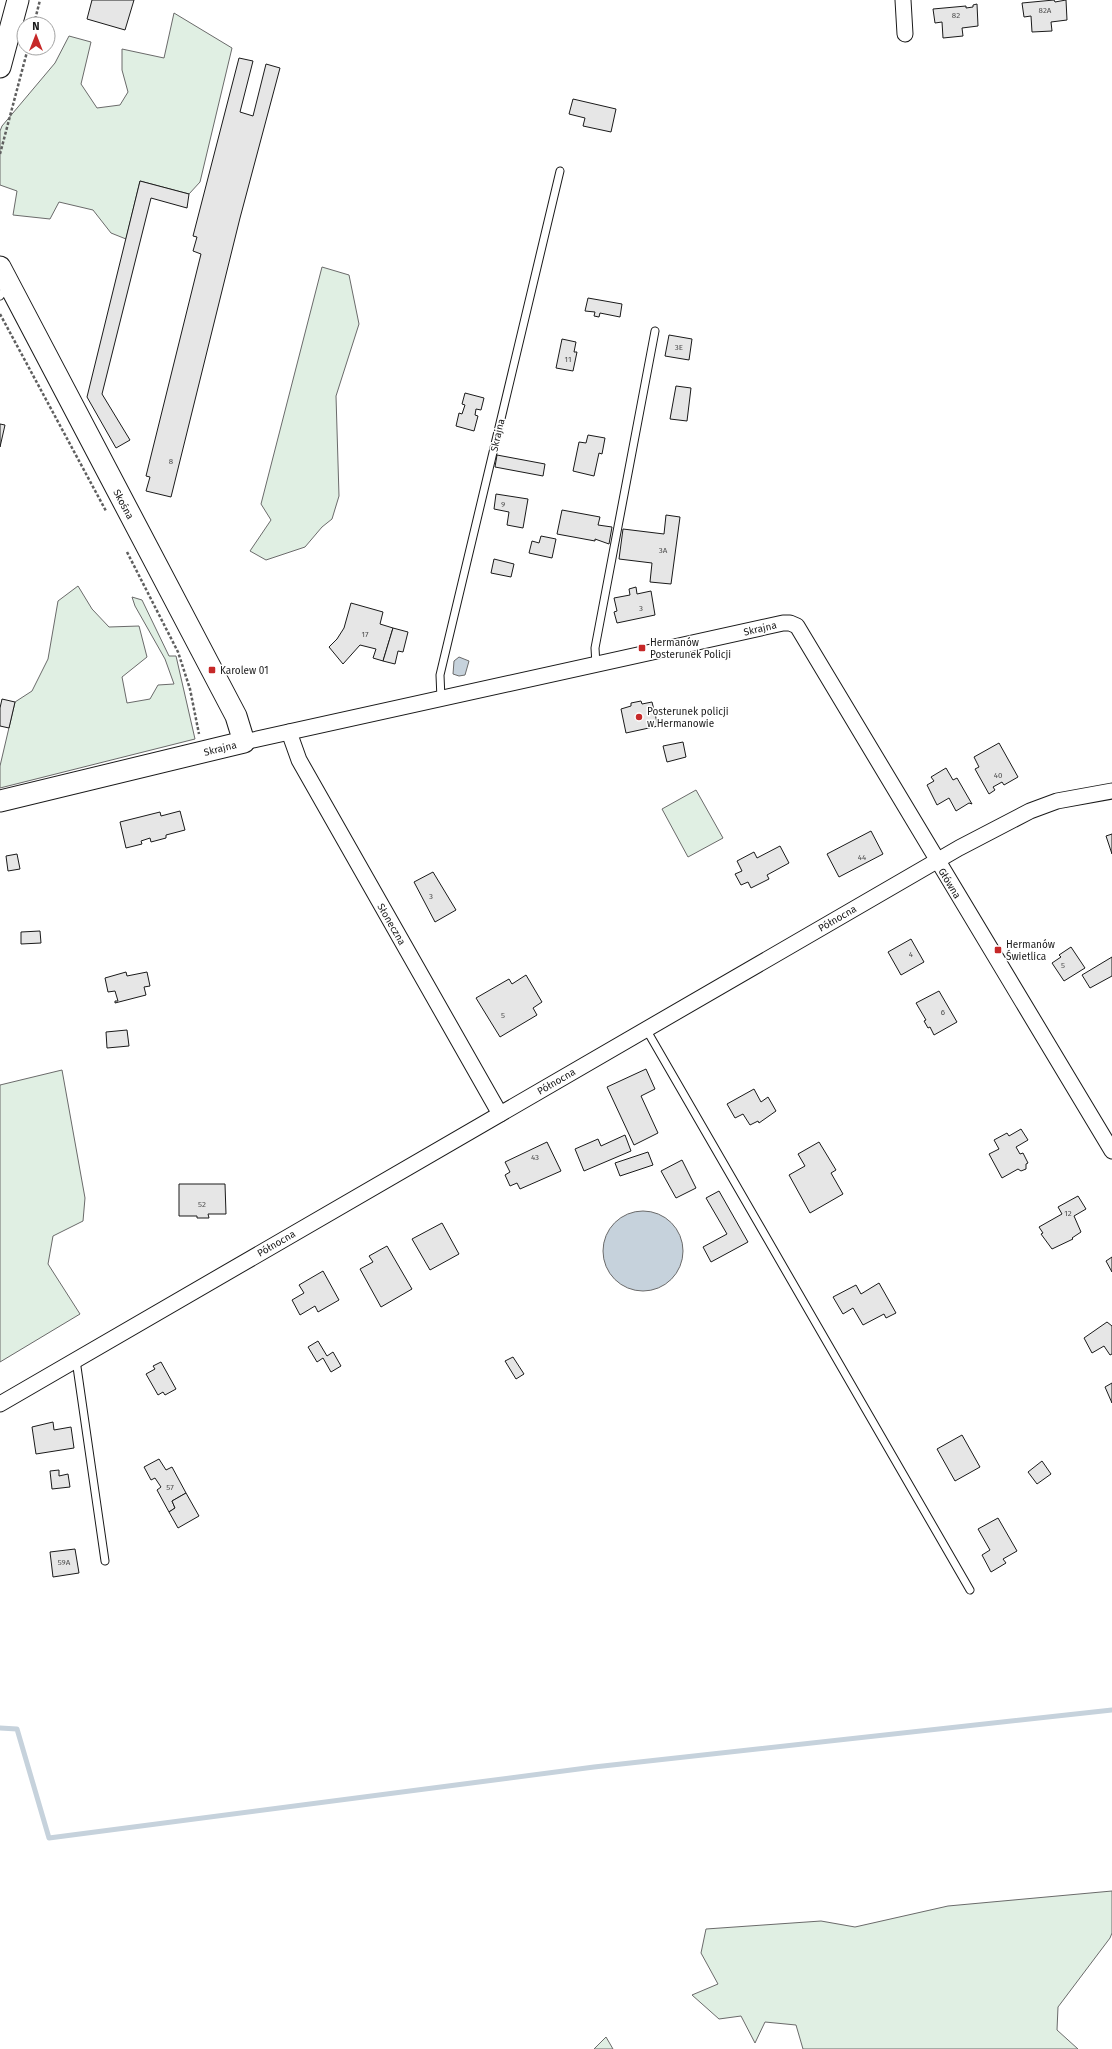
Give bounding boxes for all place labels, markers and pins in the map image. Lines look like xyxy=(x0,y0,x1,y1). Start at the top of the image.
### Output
place label: Hermanów Posterunek Policji xyxy=(650,637,731,661)
marker: Hermanów Posterunek Policji xyxy=(637,643,647,653)
marker: Karolew 01 xyxy=(207,665,217,675)
place label: Karolew 01 xyxy=(220,665,268,677)
place label: Posterunek policji w Hermanowie xyxy=(647,706,729,730)
marker: Posterunek policji w Hermanowie xyxy=(634,712,644,722)
place label: Hermanów Świetlica xyxy=(1006,939,1055,963)
marker: Hermanów Świetlica xyxy=(993,945,1003,955)

